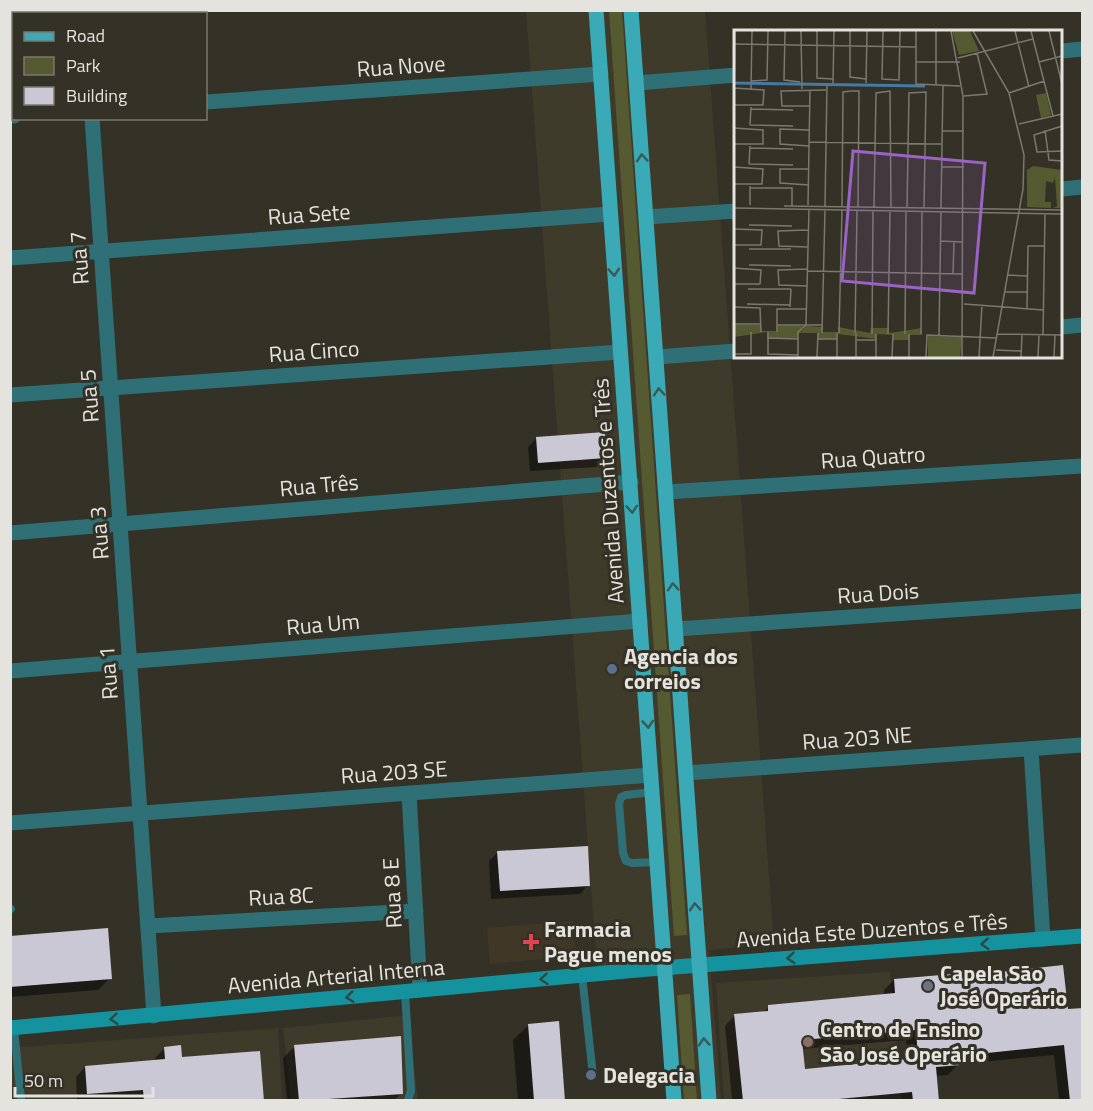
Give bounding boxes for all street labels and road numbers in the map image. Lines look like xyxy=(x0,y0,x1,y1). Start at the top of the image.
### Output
street label: Rua Nove xyxy=(356,46,446,86)
street label: Rua Sete xyxy=(266,194,352,234)
street label: Rua 7 xyxy=(60,230,98,286)
street label: Rua Cinco xyxy=(268,331,360,371)
street label: Rua 5 xyxy=(70,368,108,424)
street label: Avenida Duzentos e Três xyxy=(583,377,633,605)
street label: Rua Quatro xyxy=(819,436,927,478)
street label: Rua Três xyxy=(278,465,360,505)
street label: Rua 3 xyxy=(80,505,118,561)
street label: Rua Dois xyxy=(836,573,920,613)
street label: Rua Um xyxy=(285,604,361,644)
street label: Rua 1 xyxy=(89,645,127,701)
street label: Rua 203 NE xyxy=(801,717,913,759)
street label: Rua 203 SE xyxy=(339,751,449,793)
street label: Rua 8 E xyxy=(373,857,411,929)
street label: Rua 8C xyxy=(247,877,315,915)
street label: Avenida Este Duzentos e Três xyxy=(735,904,1009,956)
street label: Avenida Arterial Interna xyxy=(226,950,446,1002)

